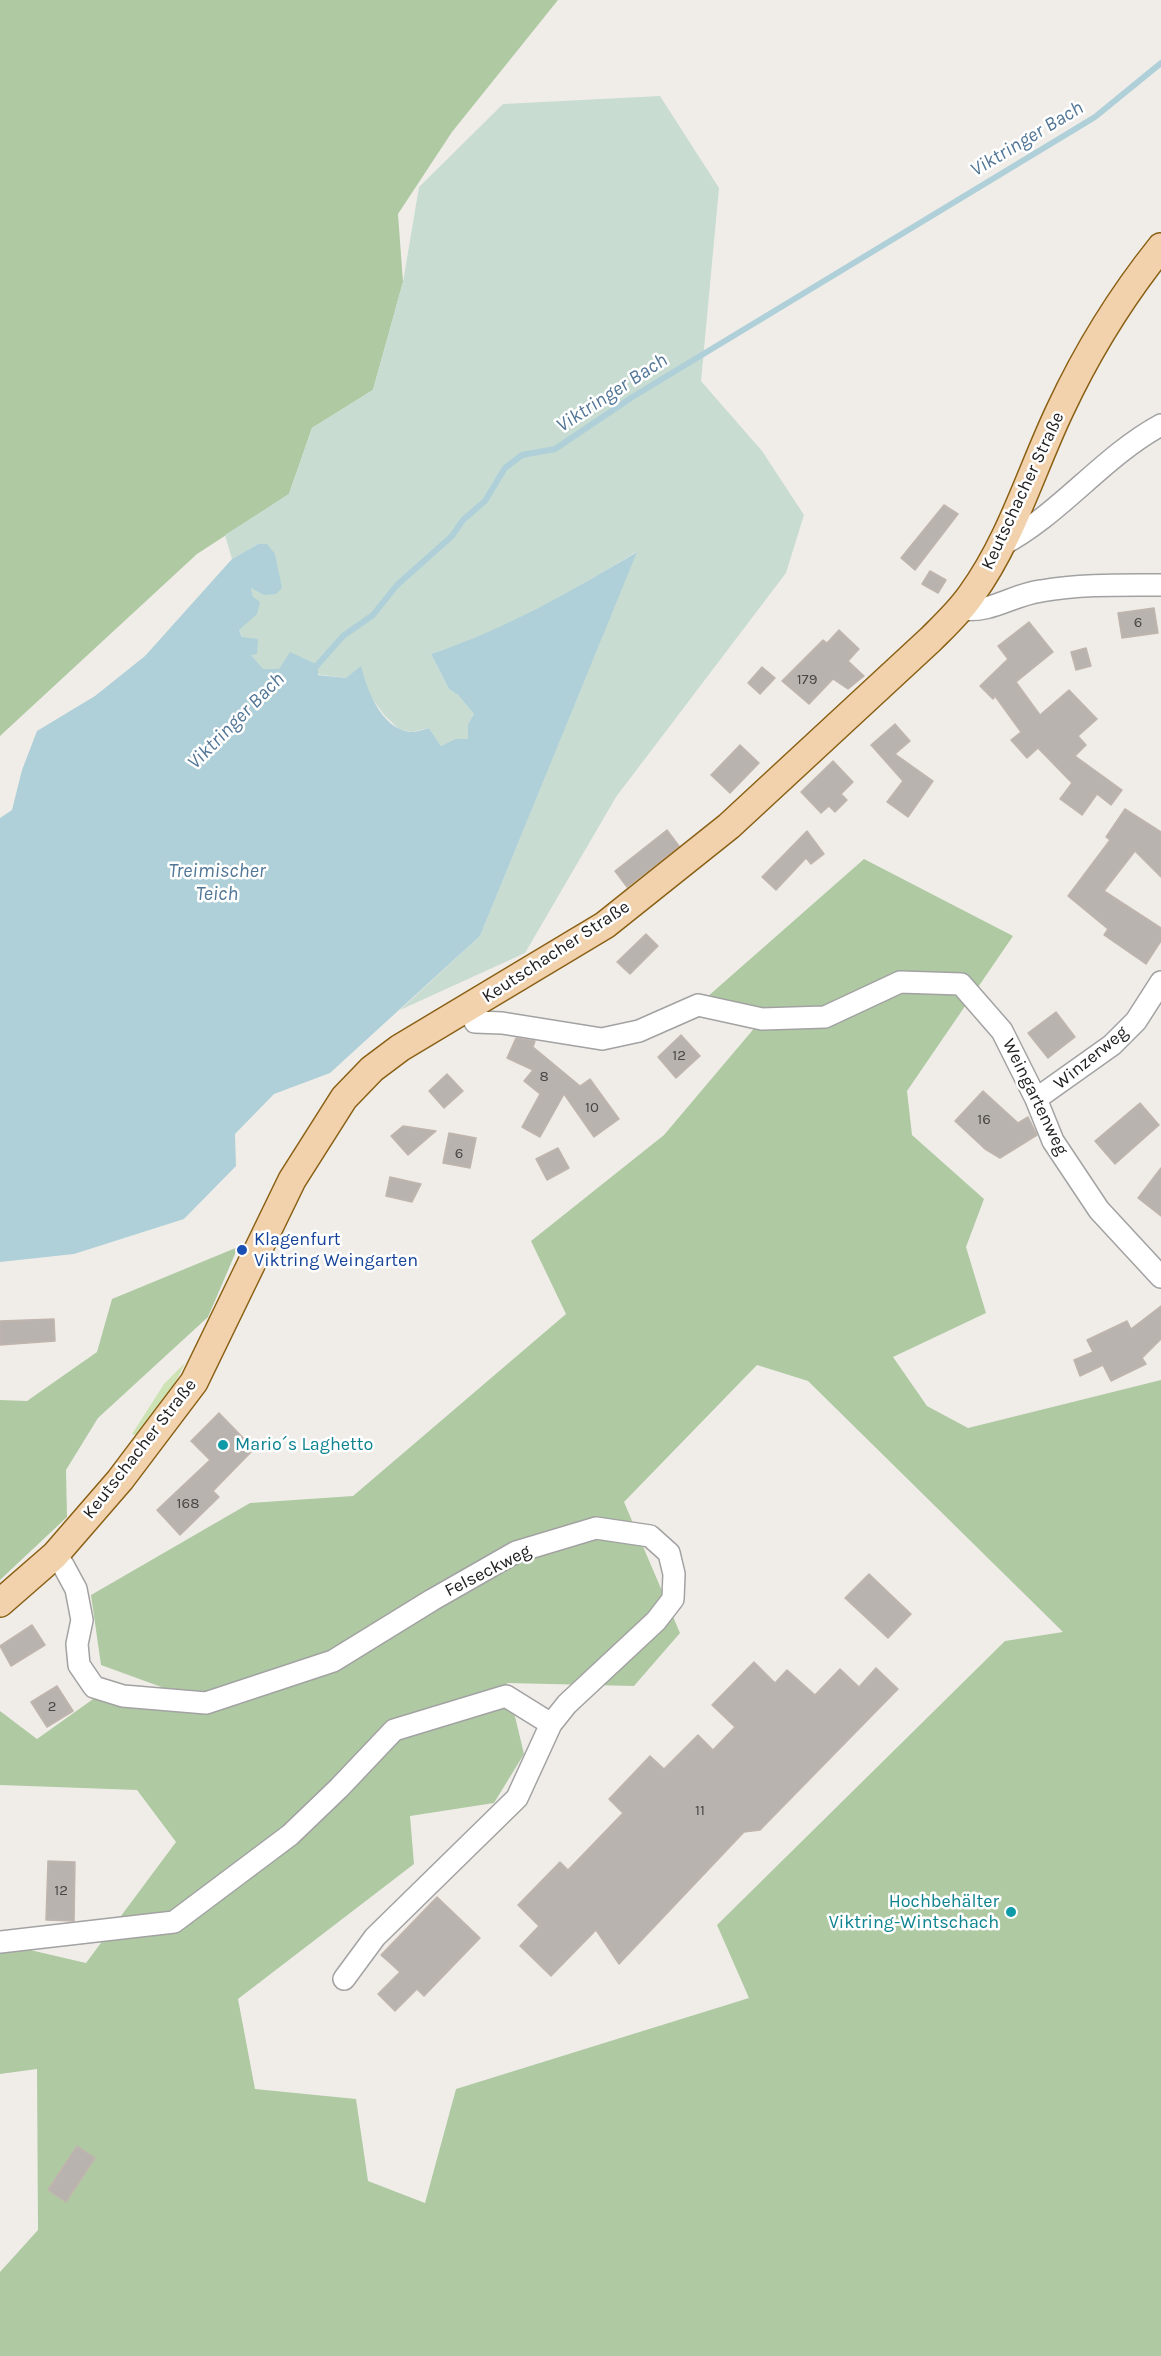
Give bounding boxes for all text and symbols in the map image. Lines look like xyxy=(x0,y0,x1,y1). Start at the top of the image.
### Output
water label: Viktringer Bach xyxy=(966,96,1088,182)
water label: Viktringer Bach xyxy=(552,348,672,438)
street label: Keutschacher Straße xyxy=(977,409,1069,573)
house number: 6 xyxy=(1134,614,1142,632)
water label: Viktringer Bach xyxy=(182,667,290,775)
house number: 179 xyxy=(797,671,817,689)
water label: Treimischer Teich xyxy=(168,859,266,906)
street label: Keutschacher Straße xyxy=(478,896,634,1008)
street label: Winzerweg xyxy=(1050,1022,1132,1094)
street label: Weingartenweg xyxy=(997,1035,1073,1159)
house number: 12 xyxy=(672,1047,686,1065)
house number: 8 xyxy=(539,1068,549,1086)
house number: 10 xyxy=(585,1099,599,1117)
house number: 16 xyxy=(977,1111,991,1129)
house number: 6 xyxy=(455,1145,463,1163)
place label: Klagenfurt Viktring Weingarten xyxy=(254,1229,418,1272)
marker: Klagenfurt Viktring Weingarten xyxy=(235,1243,249,1257)
street label: Keutschacher Straße xyxy=(79,1375,201,1523)
place label: Mario´s Laghetto xyxy=(235,1434,373,1456)
marker: Mario´s Laghetto xyxy=(216,1438,230,1452)
house number: 168 xyxy=(177,1495,199,1513)
street label: Felseckweg xyxy=(441,1540,535,1602)
house number: 2 xyxy=(48,1698,56,1716)
house number: 11 xyxy=(695,1802,705,1820)
house number: 12 xyxy=(54,1882,68,1900)
place label: Hochbehälter Viktring-Wintschach xyxy=(829,1891,999,1934)
marker: Hochbehälter Viktring-Wintschach xyxy=(1004,1905,1018,1919)

